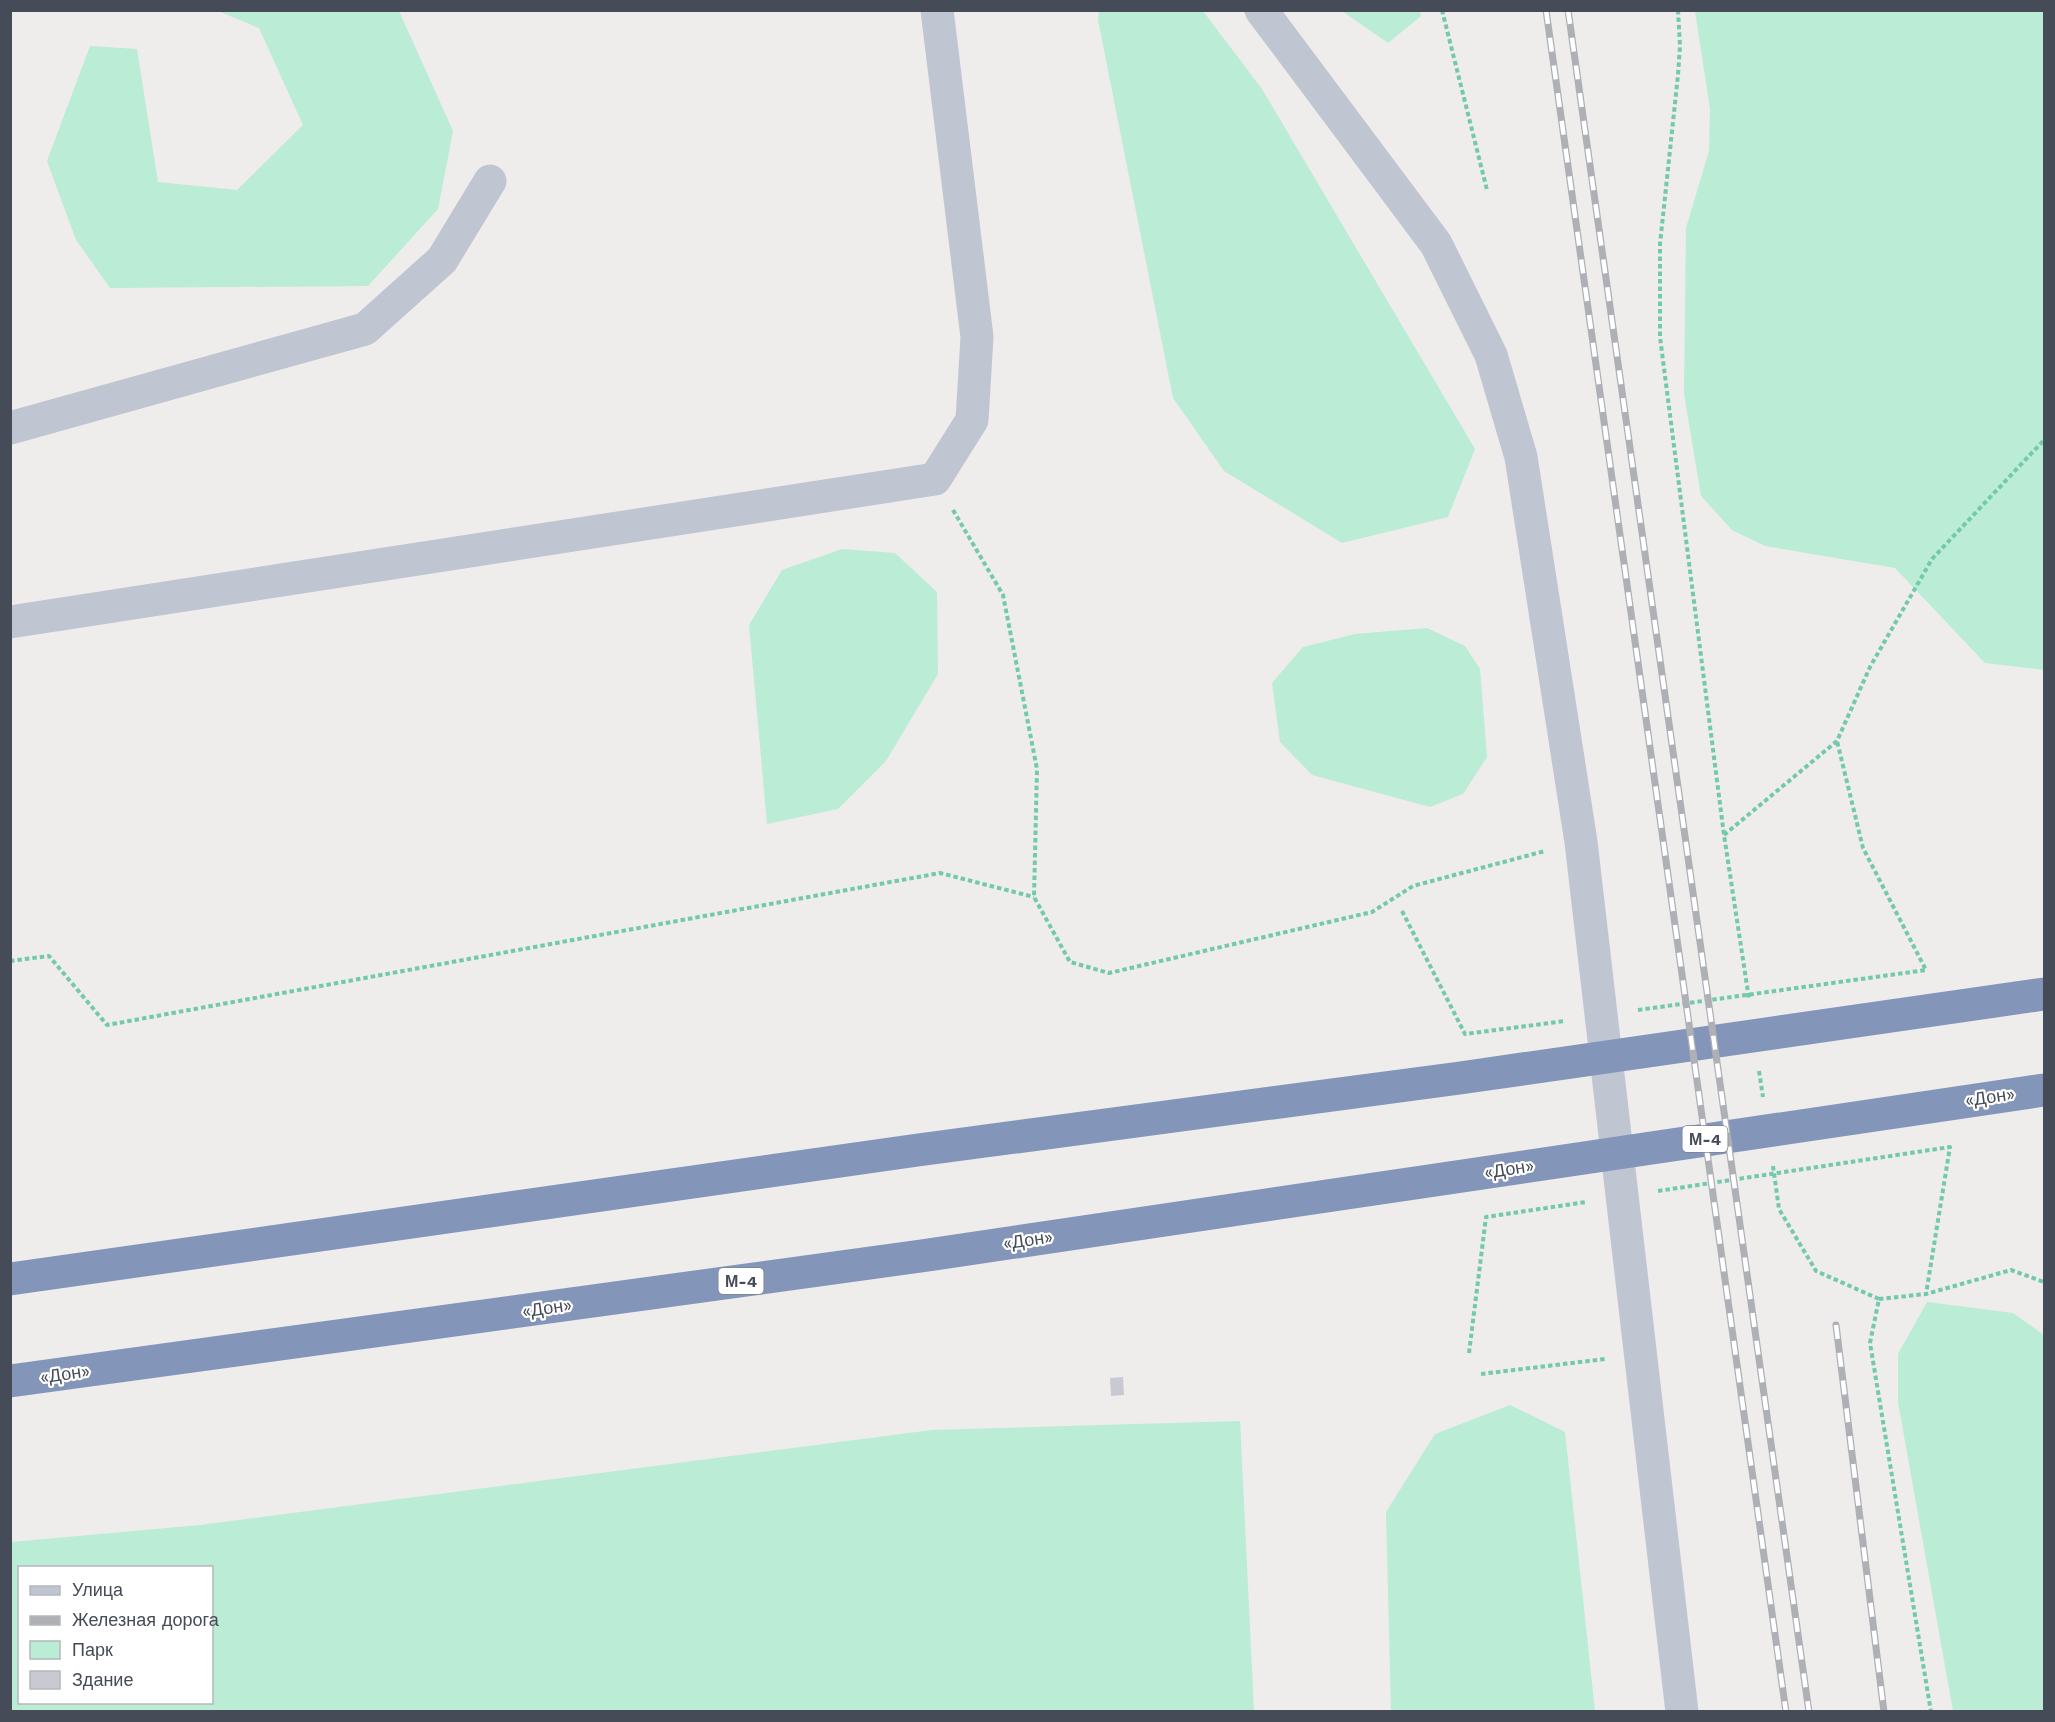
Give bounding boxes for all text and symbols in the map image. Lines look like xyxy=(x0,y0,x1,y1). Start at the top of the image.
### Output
street label: «Дон» xyxy=(1964,1083,2016,1110)
road number: М-4 xyxy=(1682,1126,1728,1152)
street label: «Дон» xyxy=(1483,1154,1535,1183)
street label: «Дон» xyxy=(1002,1226,1054,1253)
road number: М-4 xyxy=(718,1268,764,1294)
street label: «Дон» xyxy=(521,1294,573,1321)
street label: «Дон» xyxy=(39,1360,91,1387)
legend xyxy=(18,1566,213,1704)
text: Улица xyxy=(72,1579,124,1600)
text: Железная дорога xyxy=(72,1609,220,1630)
text: Парк xyxy=(72,1639,113,1660)
text: Здание xyxy=(72,1669,133,1690)

